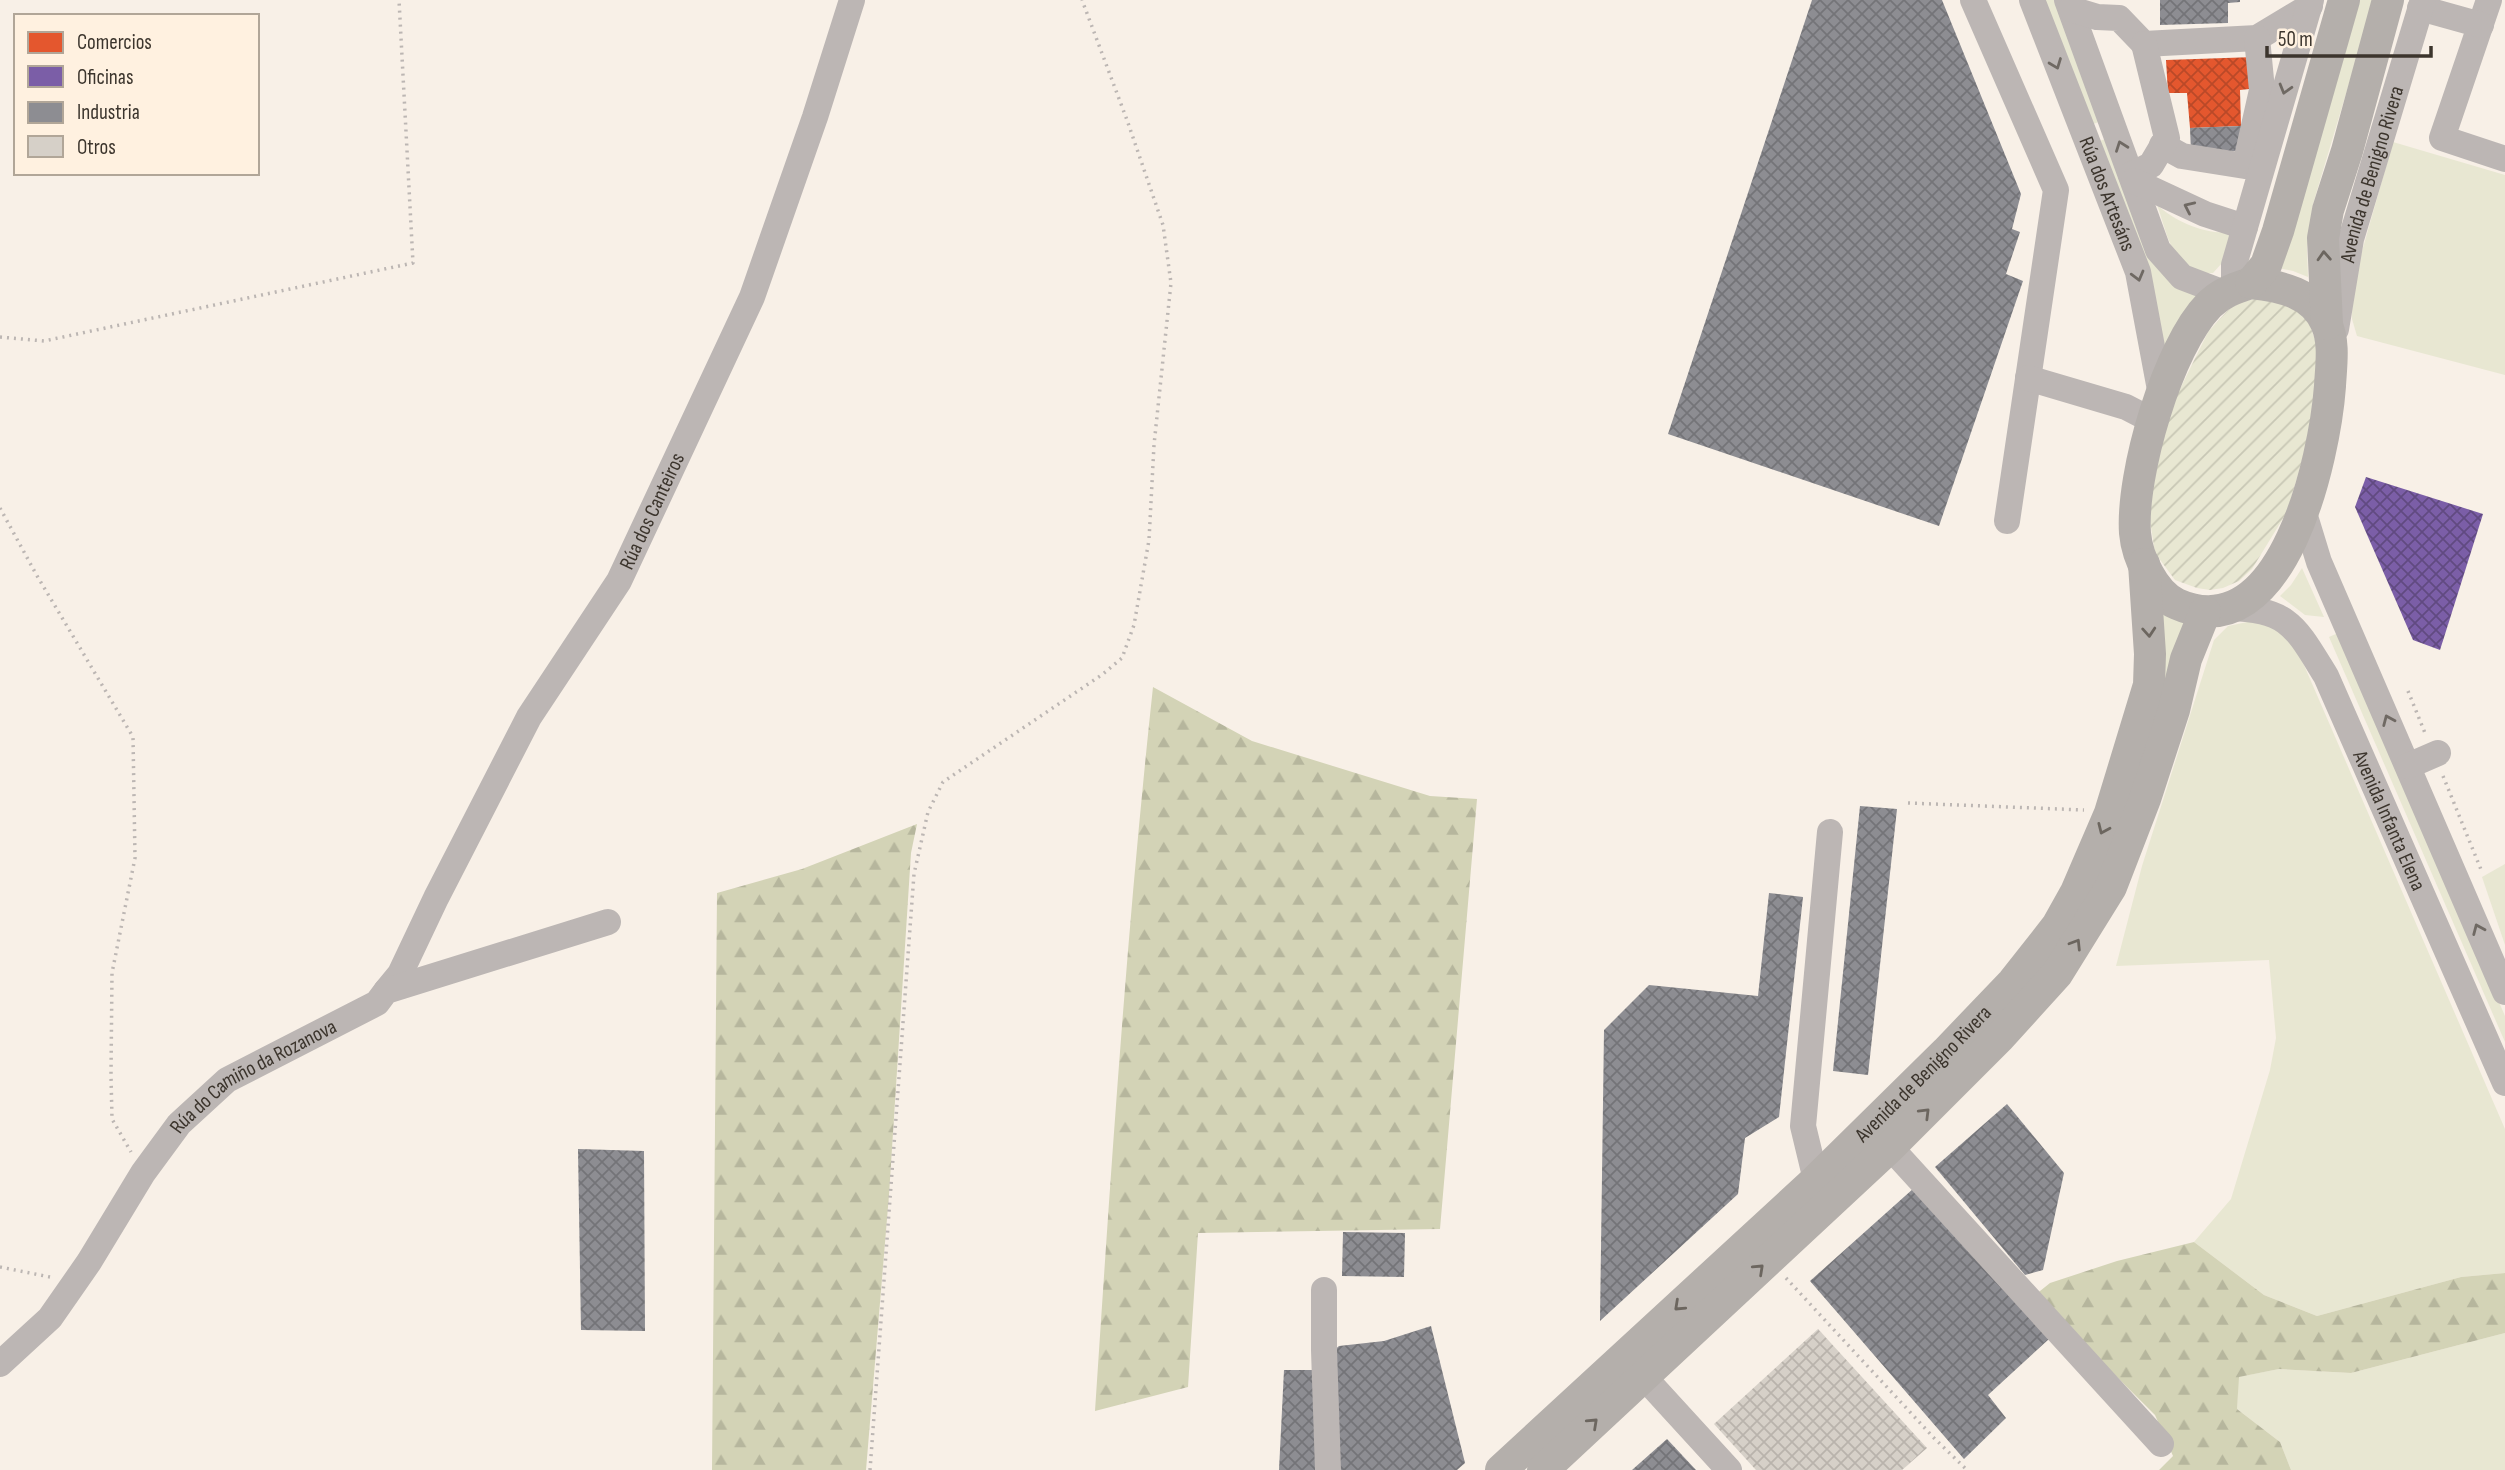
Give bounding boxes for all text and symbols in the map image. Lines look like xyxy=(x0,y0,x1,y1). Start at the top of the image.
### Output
legend xyxy=(14,14,259,175)
scale bar xyxy=(2267,14,2432,58)
text: 50 m xyxy=(2278,27,2313,52)
text: Comercios xyxy=(77,30,152,55)
one-way arrow xyxy=(2048,57,2062,69)
text: Oficinas xyxy=(77,65,133,90)
one-way arrow xyxy=(2279,83,2294,95)
street label: Avenida de Benigno Rivera xyxy=(2335,83,2409,265)
text: Industria xyxy=(77,100,140,125)
street label: Rúa dos Artesáns xyxy=(2074,133,2141,255)
text: Otros xyxy=(77,135,116,160)
one-way arrow xyxy=(2115,141,2129,153)
one-way arrow xyxy=(2183,201,2196,215)
one-way arrow xyxy=(2316,250,2331,261)
one-way arrow xyxy=(2129,270,2144,282)
street label: Rúa dos Canteiros xyxy=(614,449,690,573)
one-way arrow xyxy=(2141,627,2156,638)
one-way arrow xyxy=(2382,715,2396,727)
street label: Avenida Infanta Elena xyxy=(2347,746,2431,894)
one-way arrow xyxy=(2097,822,2111,835)
one-way arrow xyxy=(2472,924,2486,936)
one-way arrow xyxy=(2068,938,2081,951)
street label: Avenida de Benigno Rivera xyxy=(1849,1000,1996,1148)
street label: Rúa do Camiño da Rozanova xyxy=(164,1014,340,1138)
one-way arrow xyxy=(1916,1108,1929,1121)
one-way arrow xyxy=(1751,1264,1764,1277)
one-way arrow xyxy=(1674,1298,1687,1311)
one-way arrow xyxy=(1585,1419,1598,1432)

